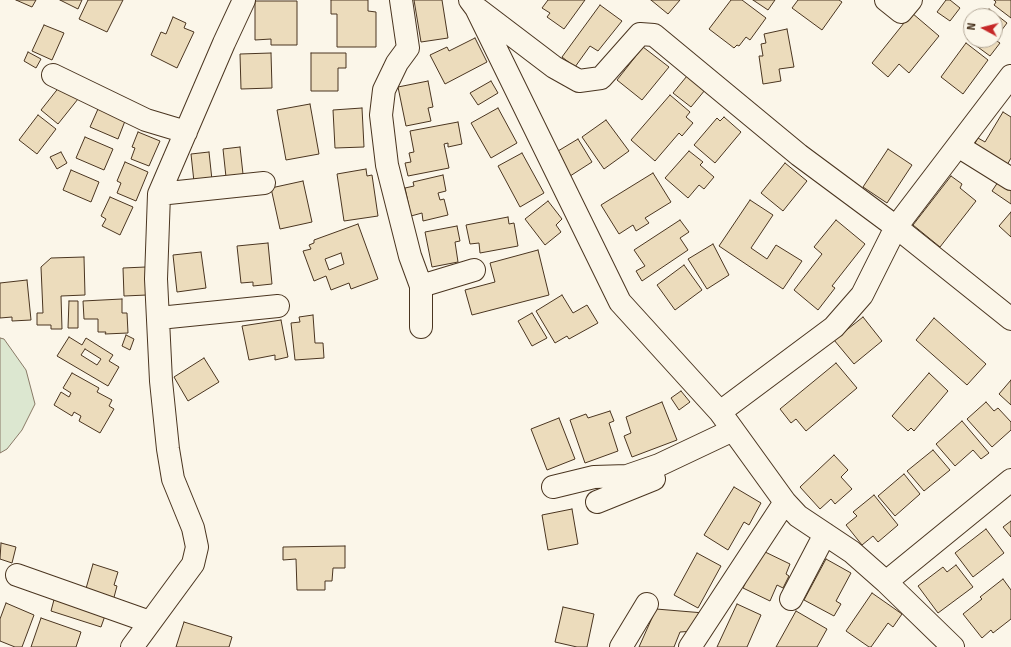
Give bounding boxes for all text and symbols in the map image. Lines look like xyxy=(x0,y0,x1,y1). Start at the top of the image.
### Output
north arrow xyxy=(963,8,1003,48)
text: N xyxy=(965,22,979,31)

